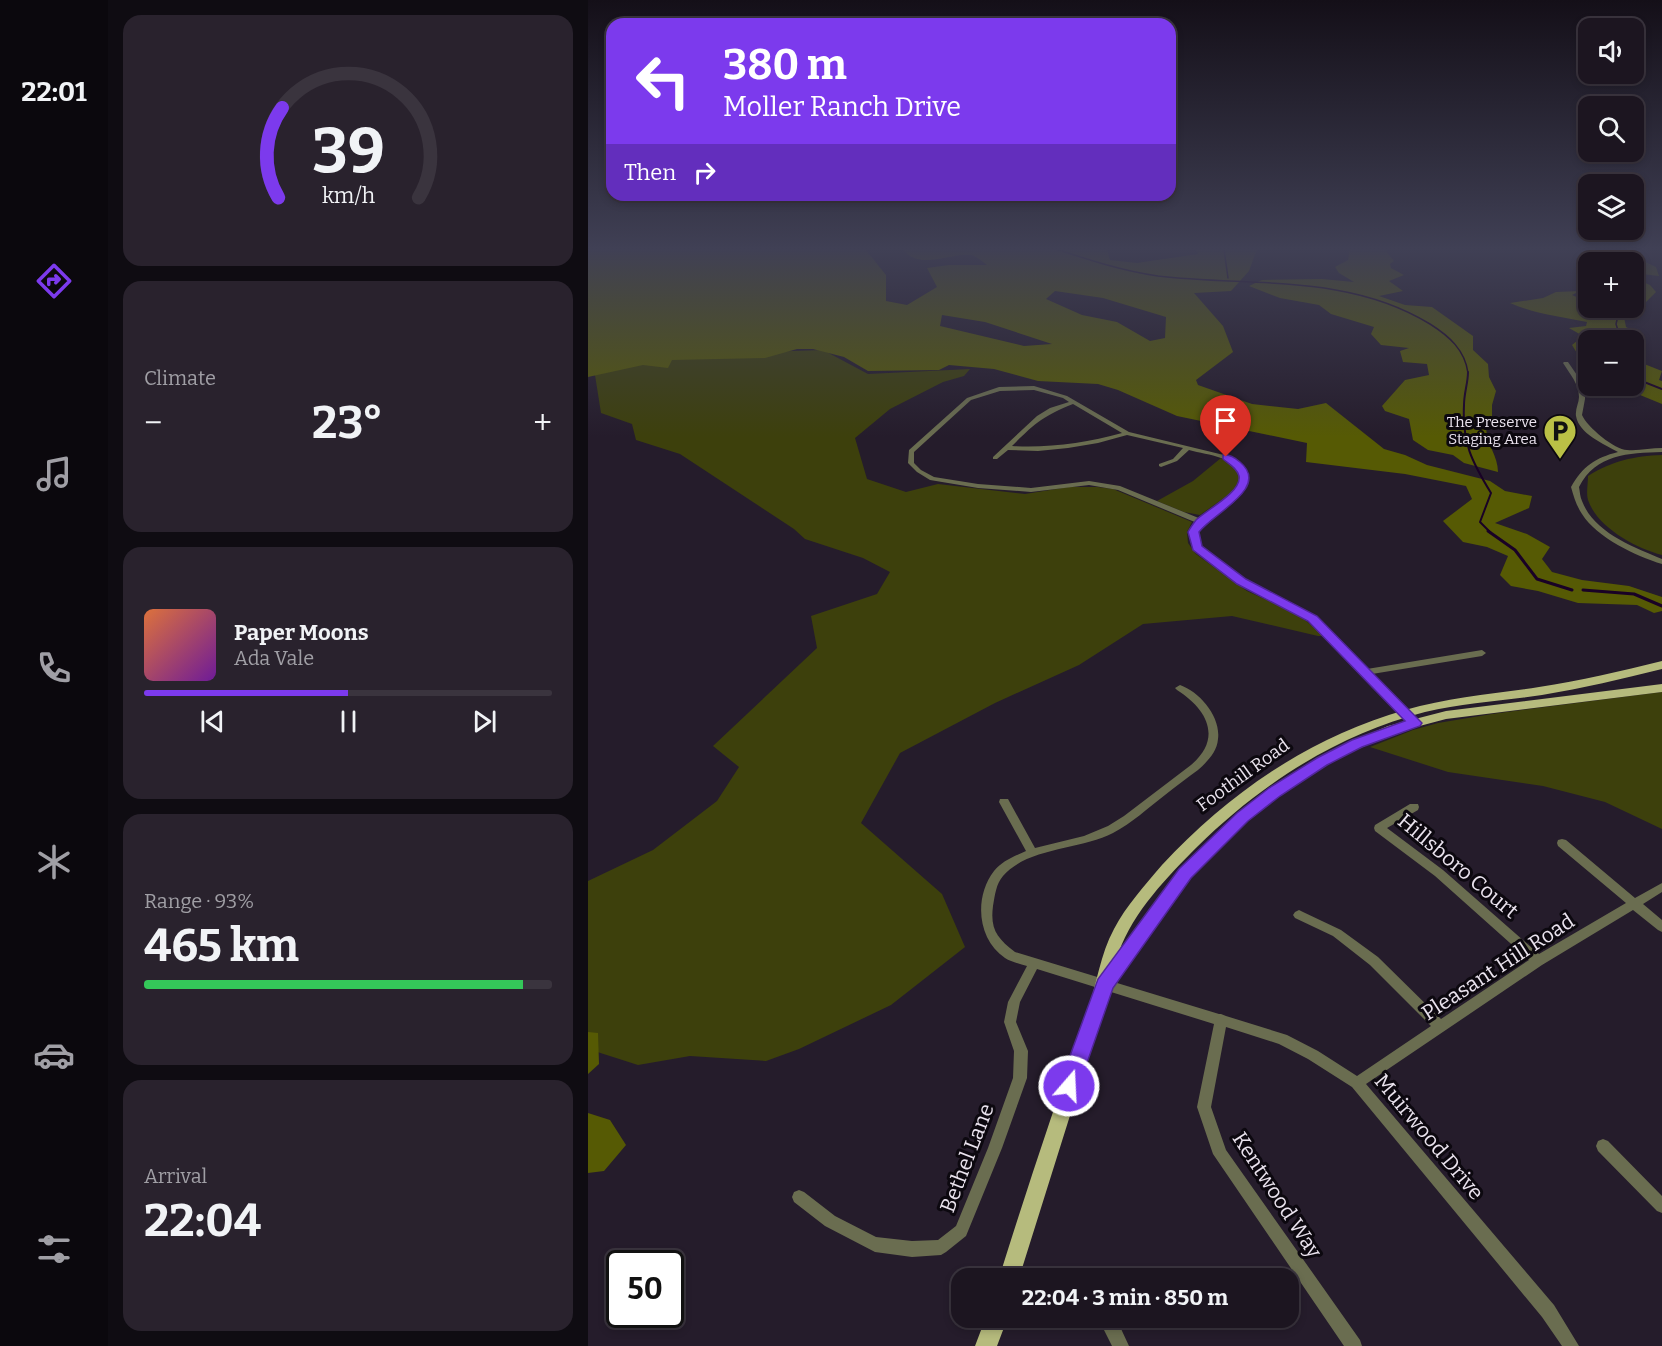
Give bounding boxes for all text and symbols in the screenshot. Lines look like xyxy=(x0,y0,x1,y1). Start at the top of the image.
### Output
map controls xyxy=(1578,18,1644,396)
button: sound xyxy=(1578,18,1644,84)
text: 380 m xyxy=(723,40,847,90)
icon: left xyxy=(624,42,702,120)
text: 22:01 xyxy=(21,76,87,108)
text: Moller Ranch Drive xyxy=(723,91,961,123)
button: search xyxy=(1578,96,1644,162)
text: 39 xyxy=(312,114,384,189)
icon: right xyxy=(688,156,721,189)
text: Then xyxy=(624,159,676,186)
button: layers xyxy=(1578,174,1644,240)
text: km/h xyxy=(321,183,375,209)
button: + xyxy=(1578,252,1644,318)
icon: directions xyxy=(33,260,75,302)
button: − xyxy=(1578,330,1644,396)
text: Climate xyxy=(144,366,216,390)
pin xyxy=(1200,395,1251,457)
text: 23° xyxy=(312,396,383,450)
text: − xyxy=(144,403,162,443)
text: + xyxy=(533,403,552,443)
icon: arrive xyxy=(1209,404,1242,437)
place label: The Preserve Staging Area xyxy=(1447,413,1537,448)
parking icon: The Preserve Staging Area xyxy=(1542,413,1578,460)
icon: music xyxy=(33,453,75,495)
text: Paper Moons xyxy=(234,619,369,646)
text: Ada Vale xyxy=(234,646,314,670)
icon: phone xyxy=(33,647,75,689)
icon: previous xyxy=(196,705,229,738)
icon: pause xyxy=(332,705,365,738)
icon: next xyxy=(468,705,501,738)
street label: Foothill Road xyxy=(1192,734,1294,816)
street label: Hillsboro Court xyxy=(1392,808,1524,924)
icon: climate xyxy=(33,841,75,883)
text: Range · 93% xyxy=(144,889,254,913)
street label: Pleasant Hill Road xyxy=(1417,908,1579,1026)
text: 465 km xyxy=(144,919,299,973)
icon: car xyxy=(33,1034,75,1076)
position arrow xyxy=(1037,1054,1101,1118)
street label: Muirwood Drive xyxy=(1369,1069,1489,1205)
street label: Bethel Lane xyxy=(934,1100,1000,1216)
street label: Kentwood Way xyxy=(1227,1127,1328,1264)
text: Arrival xyxy=(144,1164,207,1188)
text: 22:04 xyxy=(144,1194,261,1248)
icon: filters xyxy=(33,1228,75,1270)
speed limit sign: 50 xyxy=(606,1250,684,1328)
text: 22:04 · 3 min · 850 m xyxy=(1022,1284,1228,1311)

